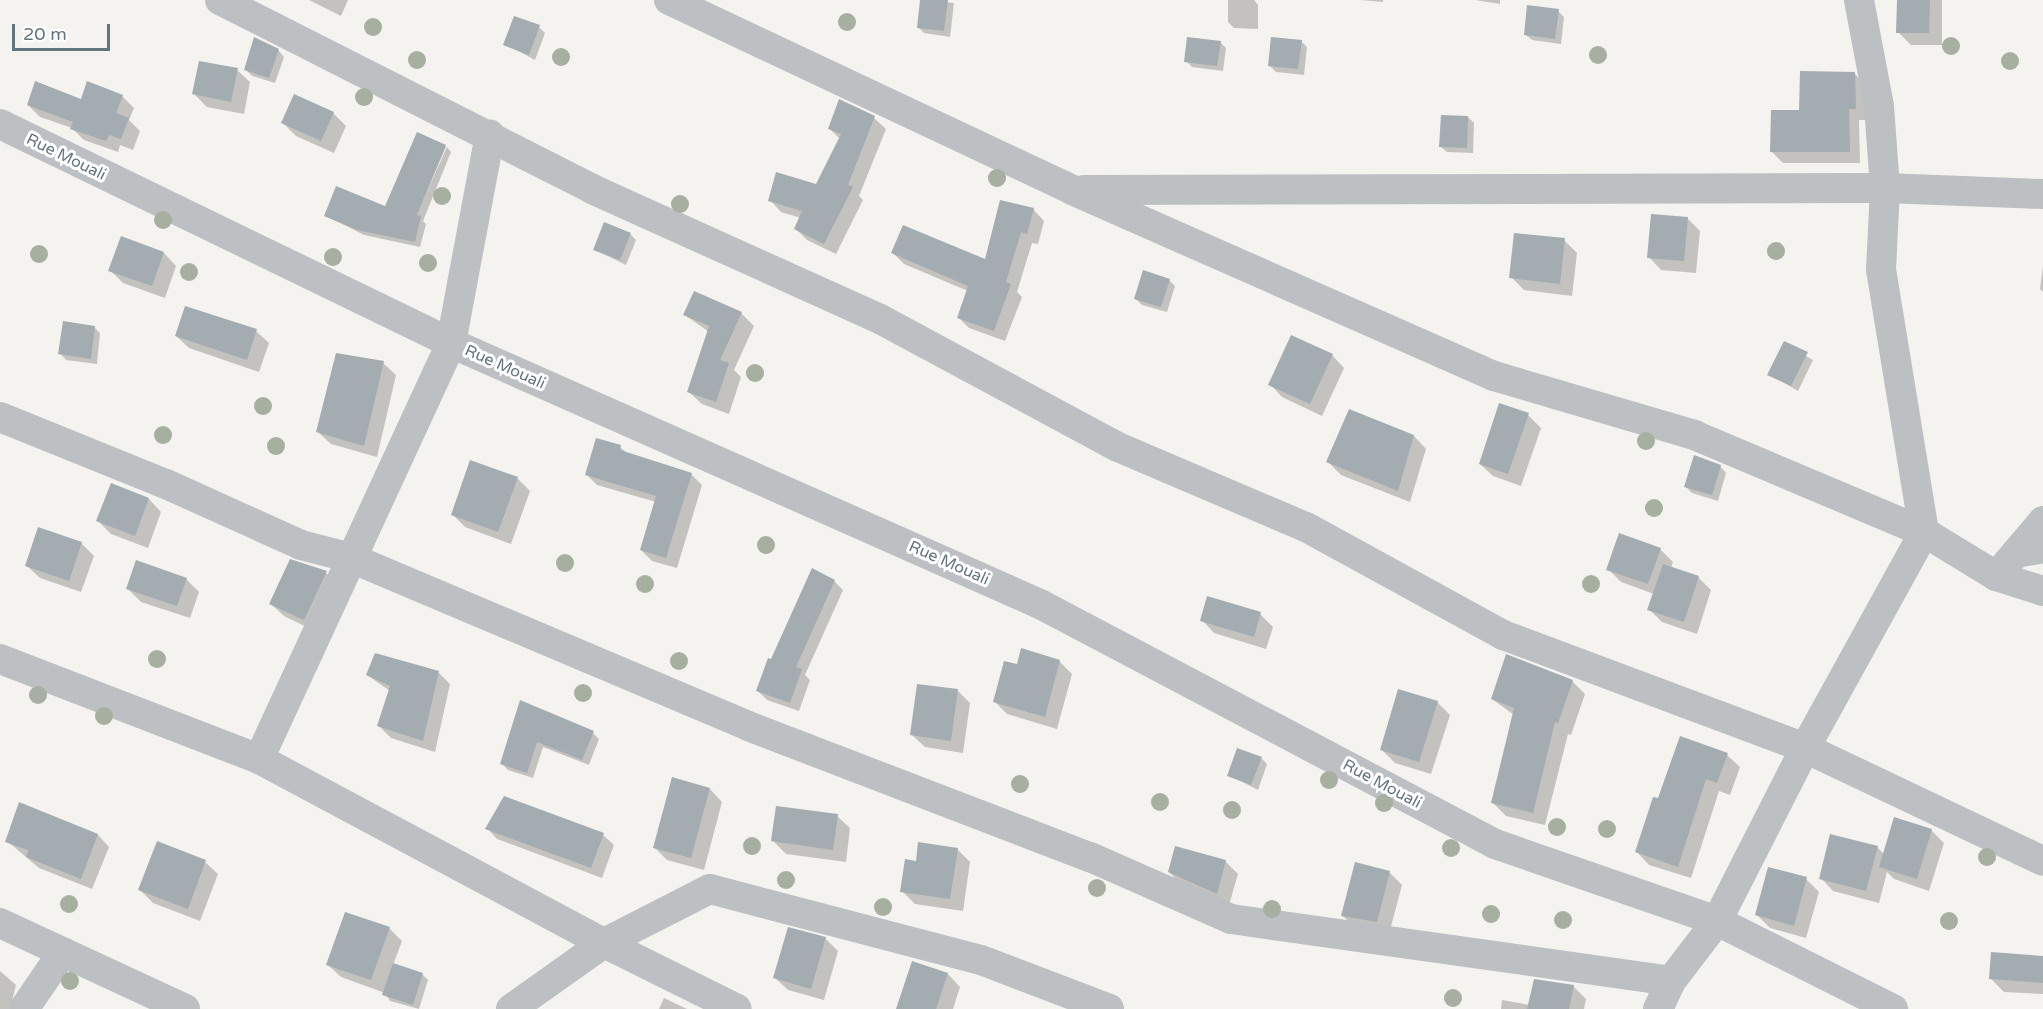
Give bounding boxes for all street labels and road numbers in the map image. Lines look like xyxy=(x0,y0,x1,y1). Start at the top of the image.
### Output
street label: Rue Mouali xyxy=(23,130,109,184)
street label: Rue Mouali xyxy=(462,341,548,393)
street label: Rue Mouali xyxy=(906,537,992,589)
street label: Rue Mouali xyxy=(1340,755,1424,813)

